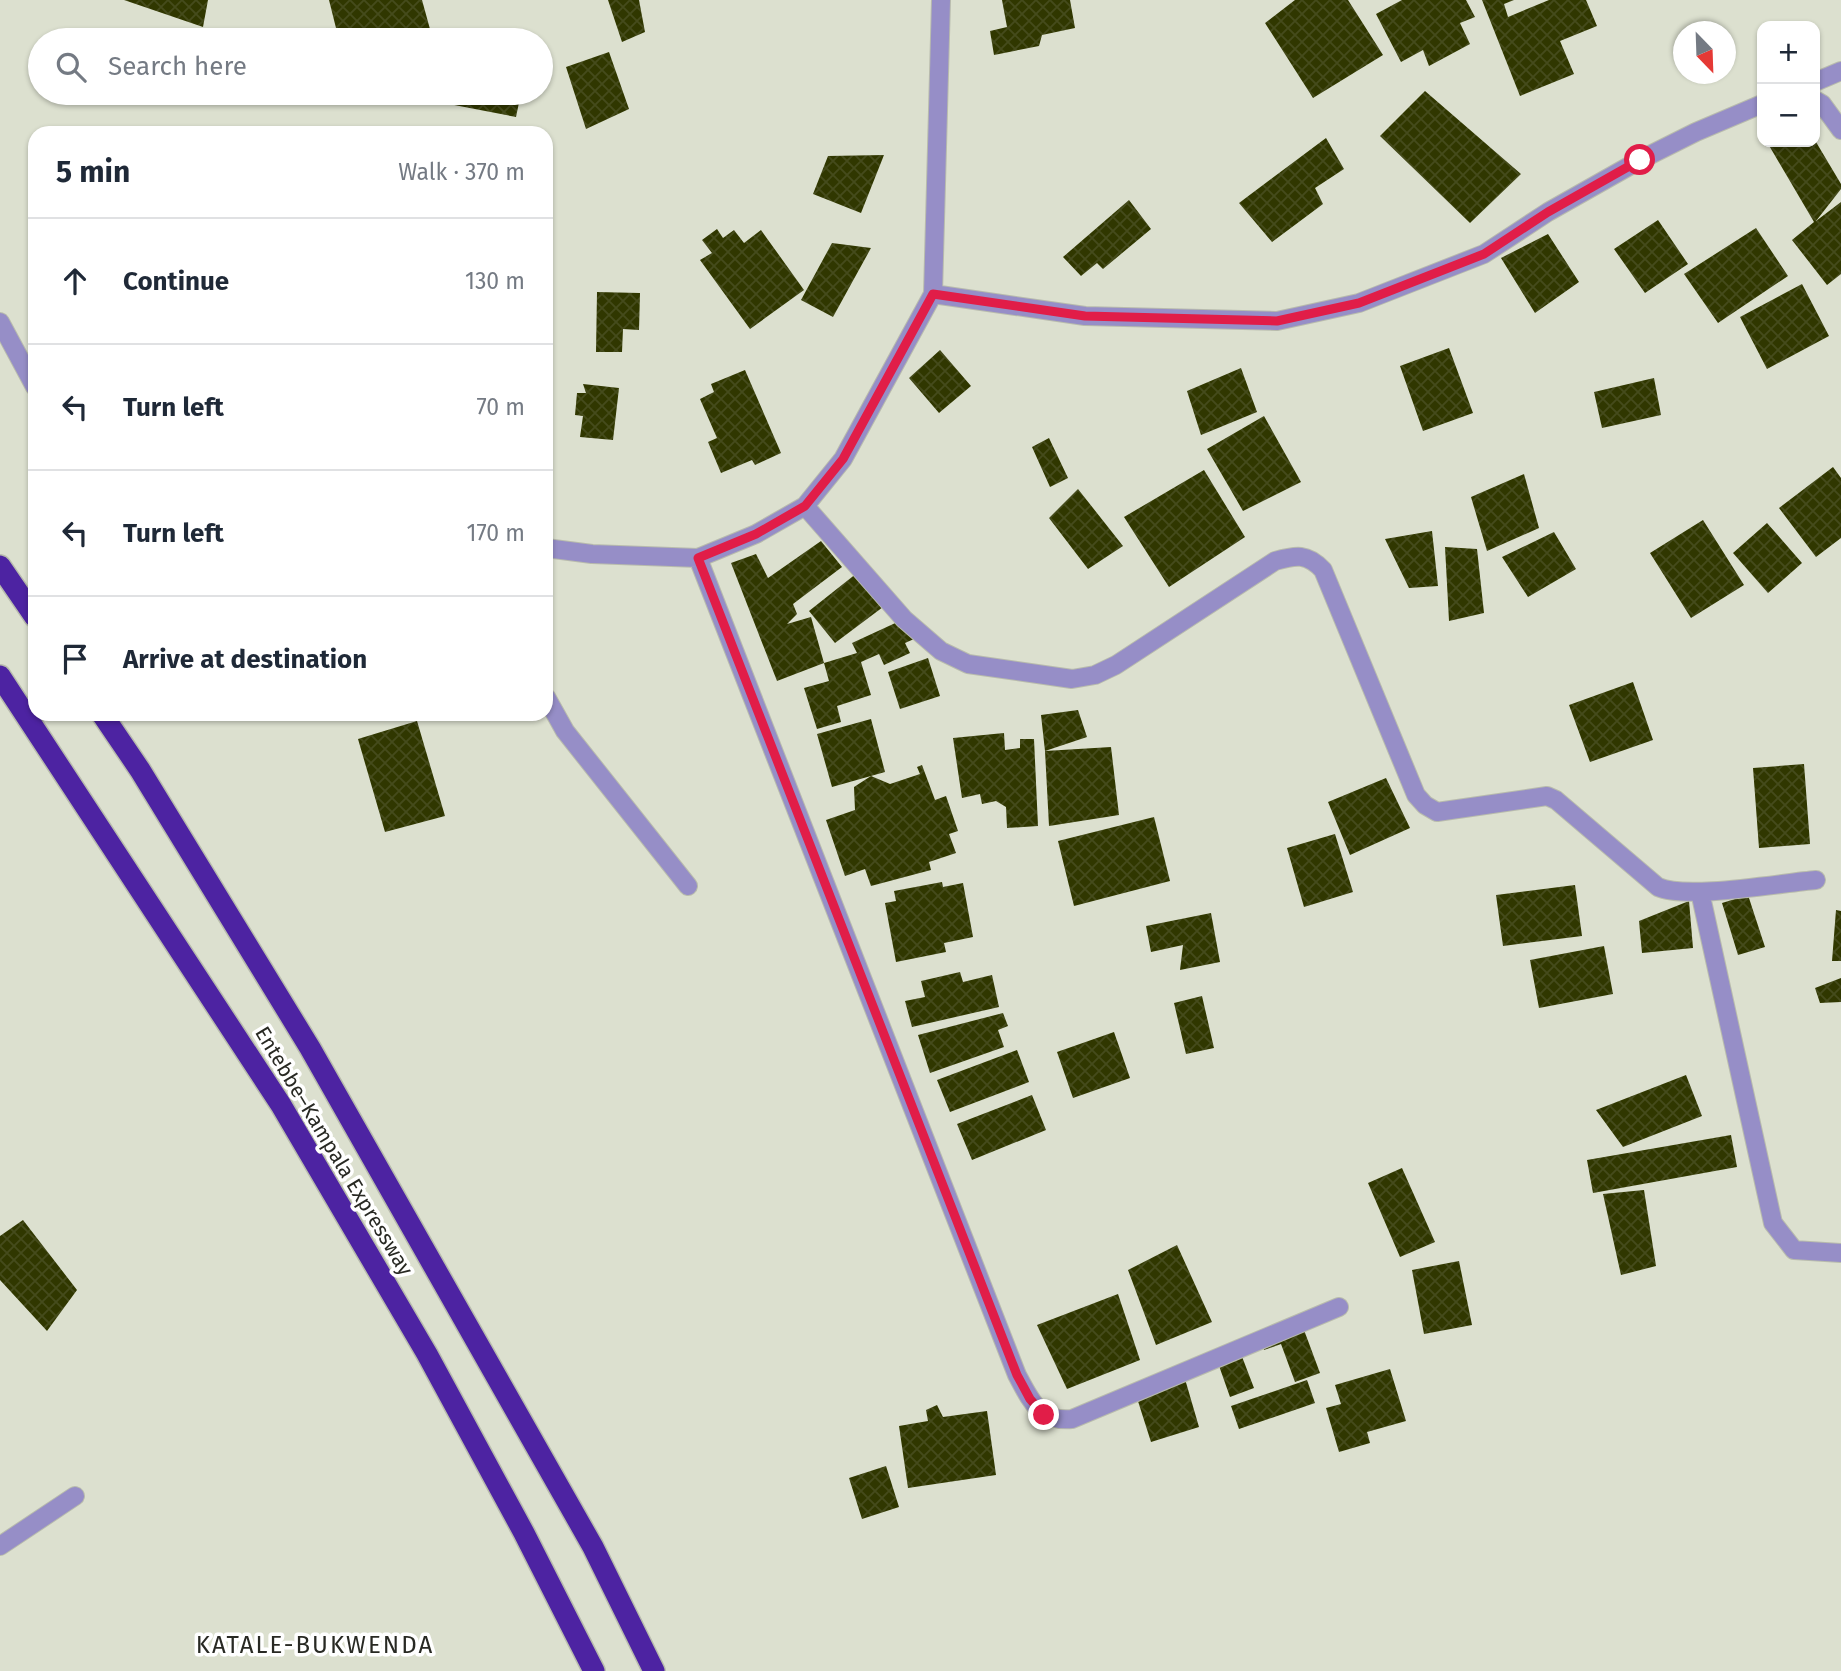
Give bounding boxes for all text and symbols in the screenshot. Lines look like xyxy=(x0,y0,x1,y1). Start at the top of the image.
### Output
north arrow xyxy=(1673,21,1736,84)
map controls xyxy=(1757,21,1820,147)
button: + xyxy=(1757,21,1820,84)
search box xyxy=(28,28,553,105)
icon: search xyxy=(52,48,90,86)
text: Search here xyxy=(108,51,247,82)
button: − xyxy=(1757,84,1820,147)
route start xyxy=(1624,144,1655,175)
text: 5 min xyxy=(56,154,130,190)
text: Walk · 370 m xyxy=(398,158,525,186)
icon: ahead xyxy=(56,262,94,300)
text: Continue xyxy=(123,266,229,297)
text: 130 m xyxy=(465,267,525,295)
icon: left xyxy=(56,388,94,426)
text: Turn left xyxy=(123,392,224,423)
text: 70 m xyxy=(476,393,525,421)
icon: left xyxy=(56,514,94,552)
text: Turn left xyxy=(123,518,224,549)
text: 170 m xyxy=(466,519,525,547)
icon: arrive xyxy=(56,640,94,678)
text: Arrive at destination xyxy=(123,644,367,675)
street label: Entebbe–Kampala Expressway xyxy=(249,1022,419,1281)
route end xyxy=(1028,1399,1059,1430)
district label: KATALE-BUKWENDA xyxy=(196,1631,434,1659)

